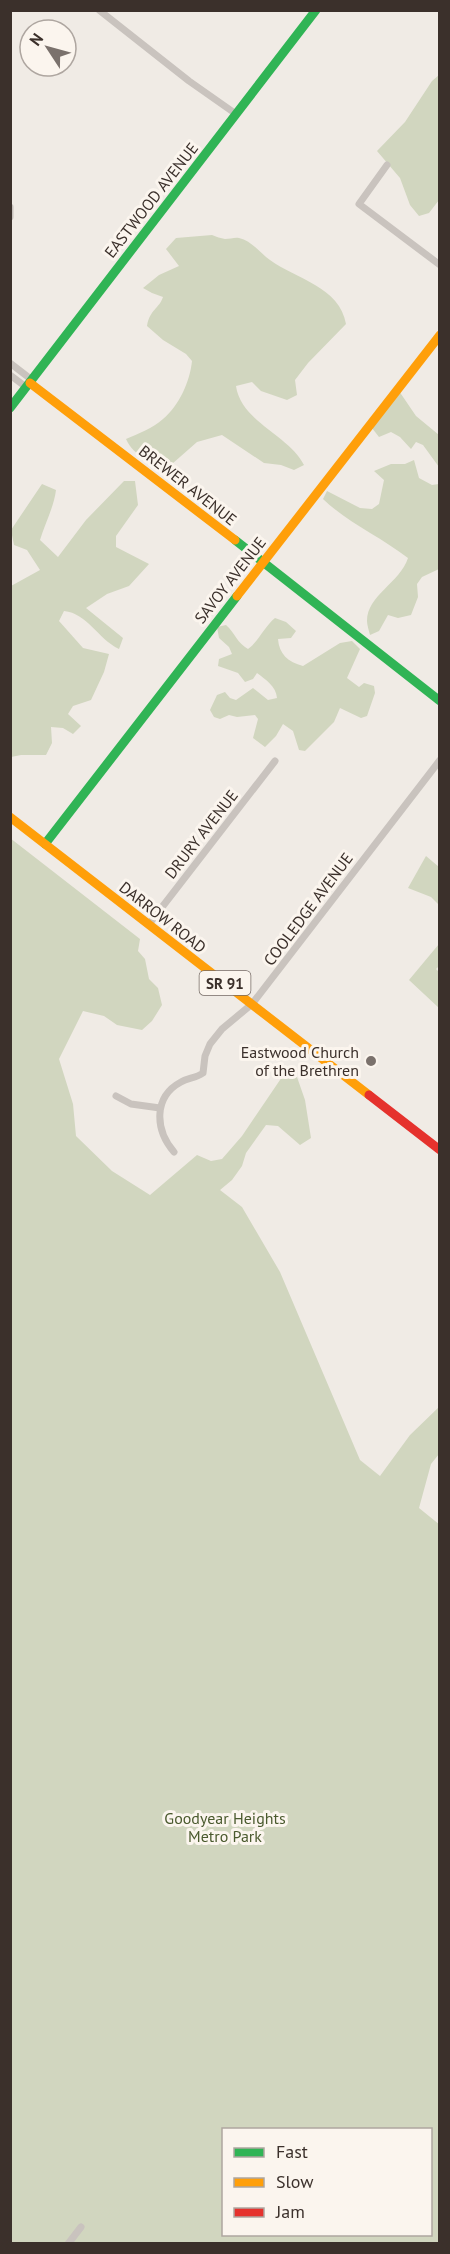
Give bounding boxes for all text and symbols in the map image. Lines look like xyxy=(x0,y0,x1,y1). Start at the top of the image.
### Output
north arrow xyxy=(18,18,78,78)
text: N xyxy=(25,29,47,49)
street label: EASTWOOD AVENUE xyxy=(100,139,202,261)
street label: BREWER AVENUE xyxy=(135,441,241,529)
street label: SAVOY AVENUE xyxy=(190,533,270,627)
street label: DRURY AVENUE xyxy=(160,786,242,882)
street label: COOLEDGE AVENUE xyxy=(259,849,357,969)
street label: DARROW ROAD xyxy=(116,877,210,957)
road number: SR 91 xyxy=(200,971,250,995)
place label: Eastwood Church of the Brethren xyxy=(241,1042,359,1080)
marker: Eastwood Church of the Brethren xyxy=(364,1054,378,1068)
park label: Goodyear Heights Metro Park xyxy=(164,1808,286,1846)
legend xyxy=(222,2128,432,2236)
text: Fast xyxy=(276,2140,308,2163)
text: Slow xyxy=(276,2170,314,2193)
text: Jam xyxy=(275,2200,305,2223)

